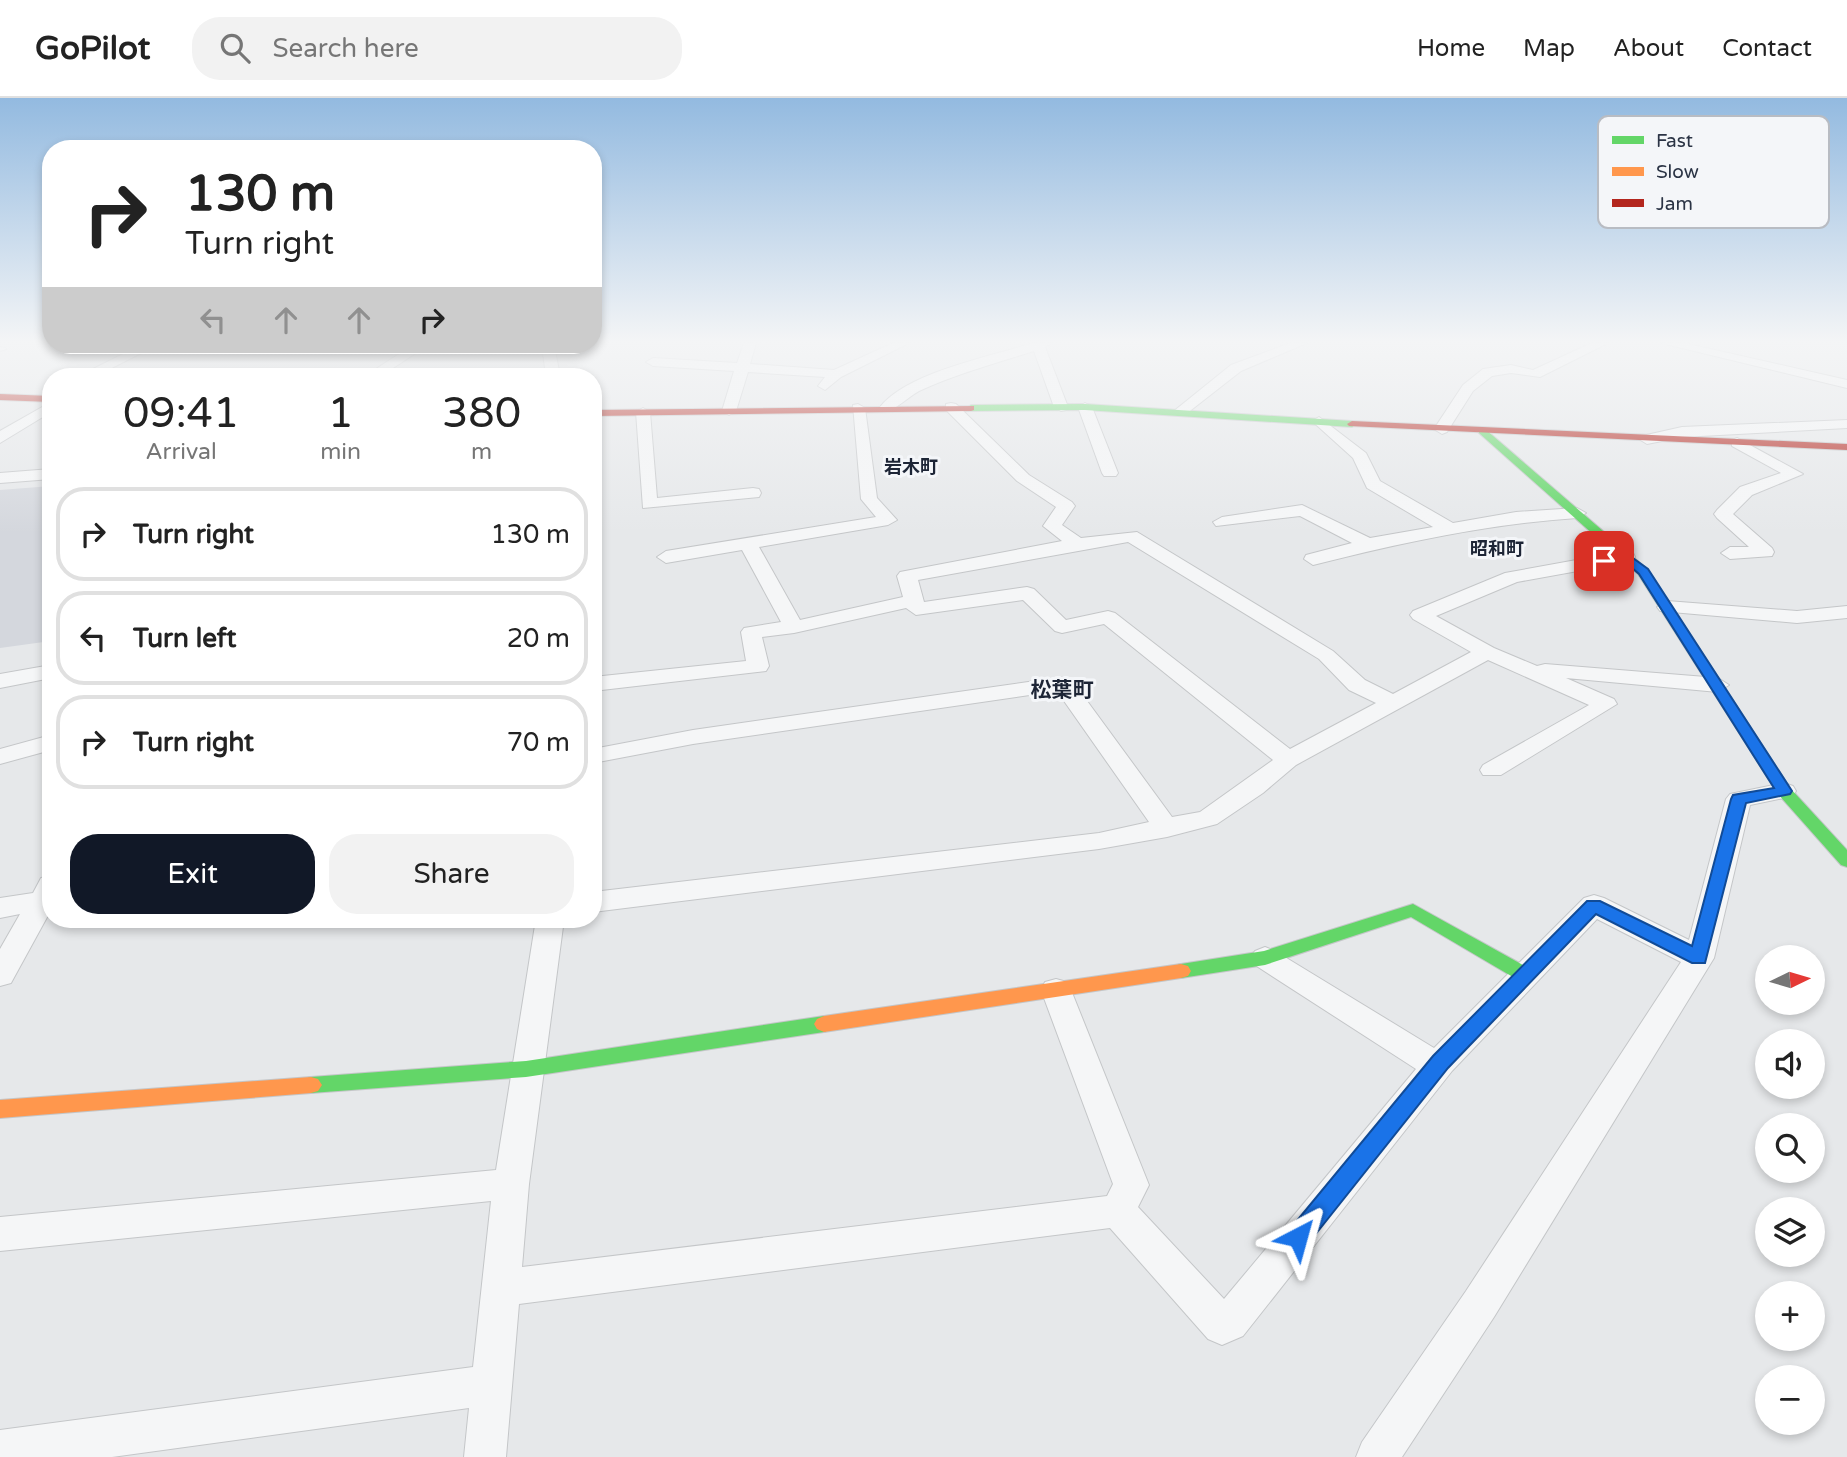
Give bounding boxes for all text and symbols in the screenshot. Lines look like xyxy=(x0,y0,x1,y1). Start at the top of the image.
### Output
search box xyxy=(192,17,682,80)
text: GoPilot xyxy=(35,29,150,68)
icon: search xyxy=(216,29,254,67)
text: Search here xyxy=(272,33,419,64)
text: Home xyxy=(1417,34,1485,63)
text: Map xyxy=(1523,34,1575,63)
text: About xyxy=(1613,34,1684,63)
text: Contact xyxy=(1722,34,1812,63)
legend xyxy=(1598,116,1829,228)
text: Fast xyxy=(1656,130,1693,152)
text: Slow xyxy=(1656,161,1699,183)
text: 130 m xyxy=(185,165,335,224)
icon: right xyxy=(70,168,161,259)
text: Jam xyxy=(1656,193,1693,215)
text: Turn right xyxy=(185,225,334,263)
icon: left xyxy=(194,301,232,339)
icon: ahead xyxy=(267,301,305,339)
icon: ahead xyxy=(340,301,378,339)
icon: right xyxy=(413,301,451,339)
text: 09:41 xyxy=(123,388,239,439)
text: 1 xyxy=(327,388,354,439)
text: 380 xyxy=(442,388,521,439)
text: Arrival xyxy=(146,438,217,466)
text: min xyxy=(320,438,361,466)
text: m xyxy=(471,438,492,466)
district label: 岩木町 xyxy=(884,456,938,478)
icon: right xyxy=(74,515,112,553)
text: Turn right xyxy=(133,519,254,550)
text: 130 m xyxy=(490,519,570,550)
pin xyxy=(1574,531,1634,591)
district label: 昭和町 xyxy=(1470,538,1524,560)
icon: arrive xyxy=(1585,542,1623,580)
icon: left xyxy=(74,619,112,657)
text: Turn left xyxy=(133,623,236,654)
text: 20 m xyxy=(507,623,570,654)
district label: 松葉町 xyxy=(1031,678,1094,703)
icon: right xyxy=(74,723,112,761)
text: Turn right xyxy=(133,727,254,758)
text: 70 m xyxy=(507,727,570,758)
button: Exit xyxy=(70,834,315,914)
button: Share xyxy=(329,834,574,914)
north arrow xyxy=(1755,945,1825,1015)
map controls xyxy=(1755,945,1825,1435)
button: sound xyxy=(1755,1029,1825,1099)
button: search xyxy=(1755,1113,1825,1183)
button: layers xyxy=(1755,1197,1825,1267)
position arrow xyxy=(1261,1200,1335,1274)
button: + xyxy=(1755,1281,1825,1351)
button: − xyxy=(1755,1365,1825,1435)

